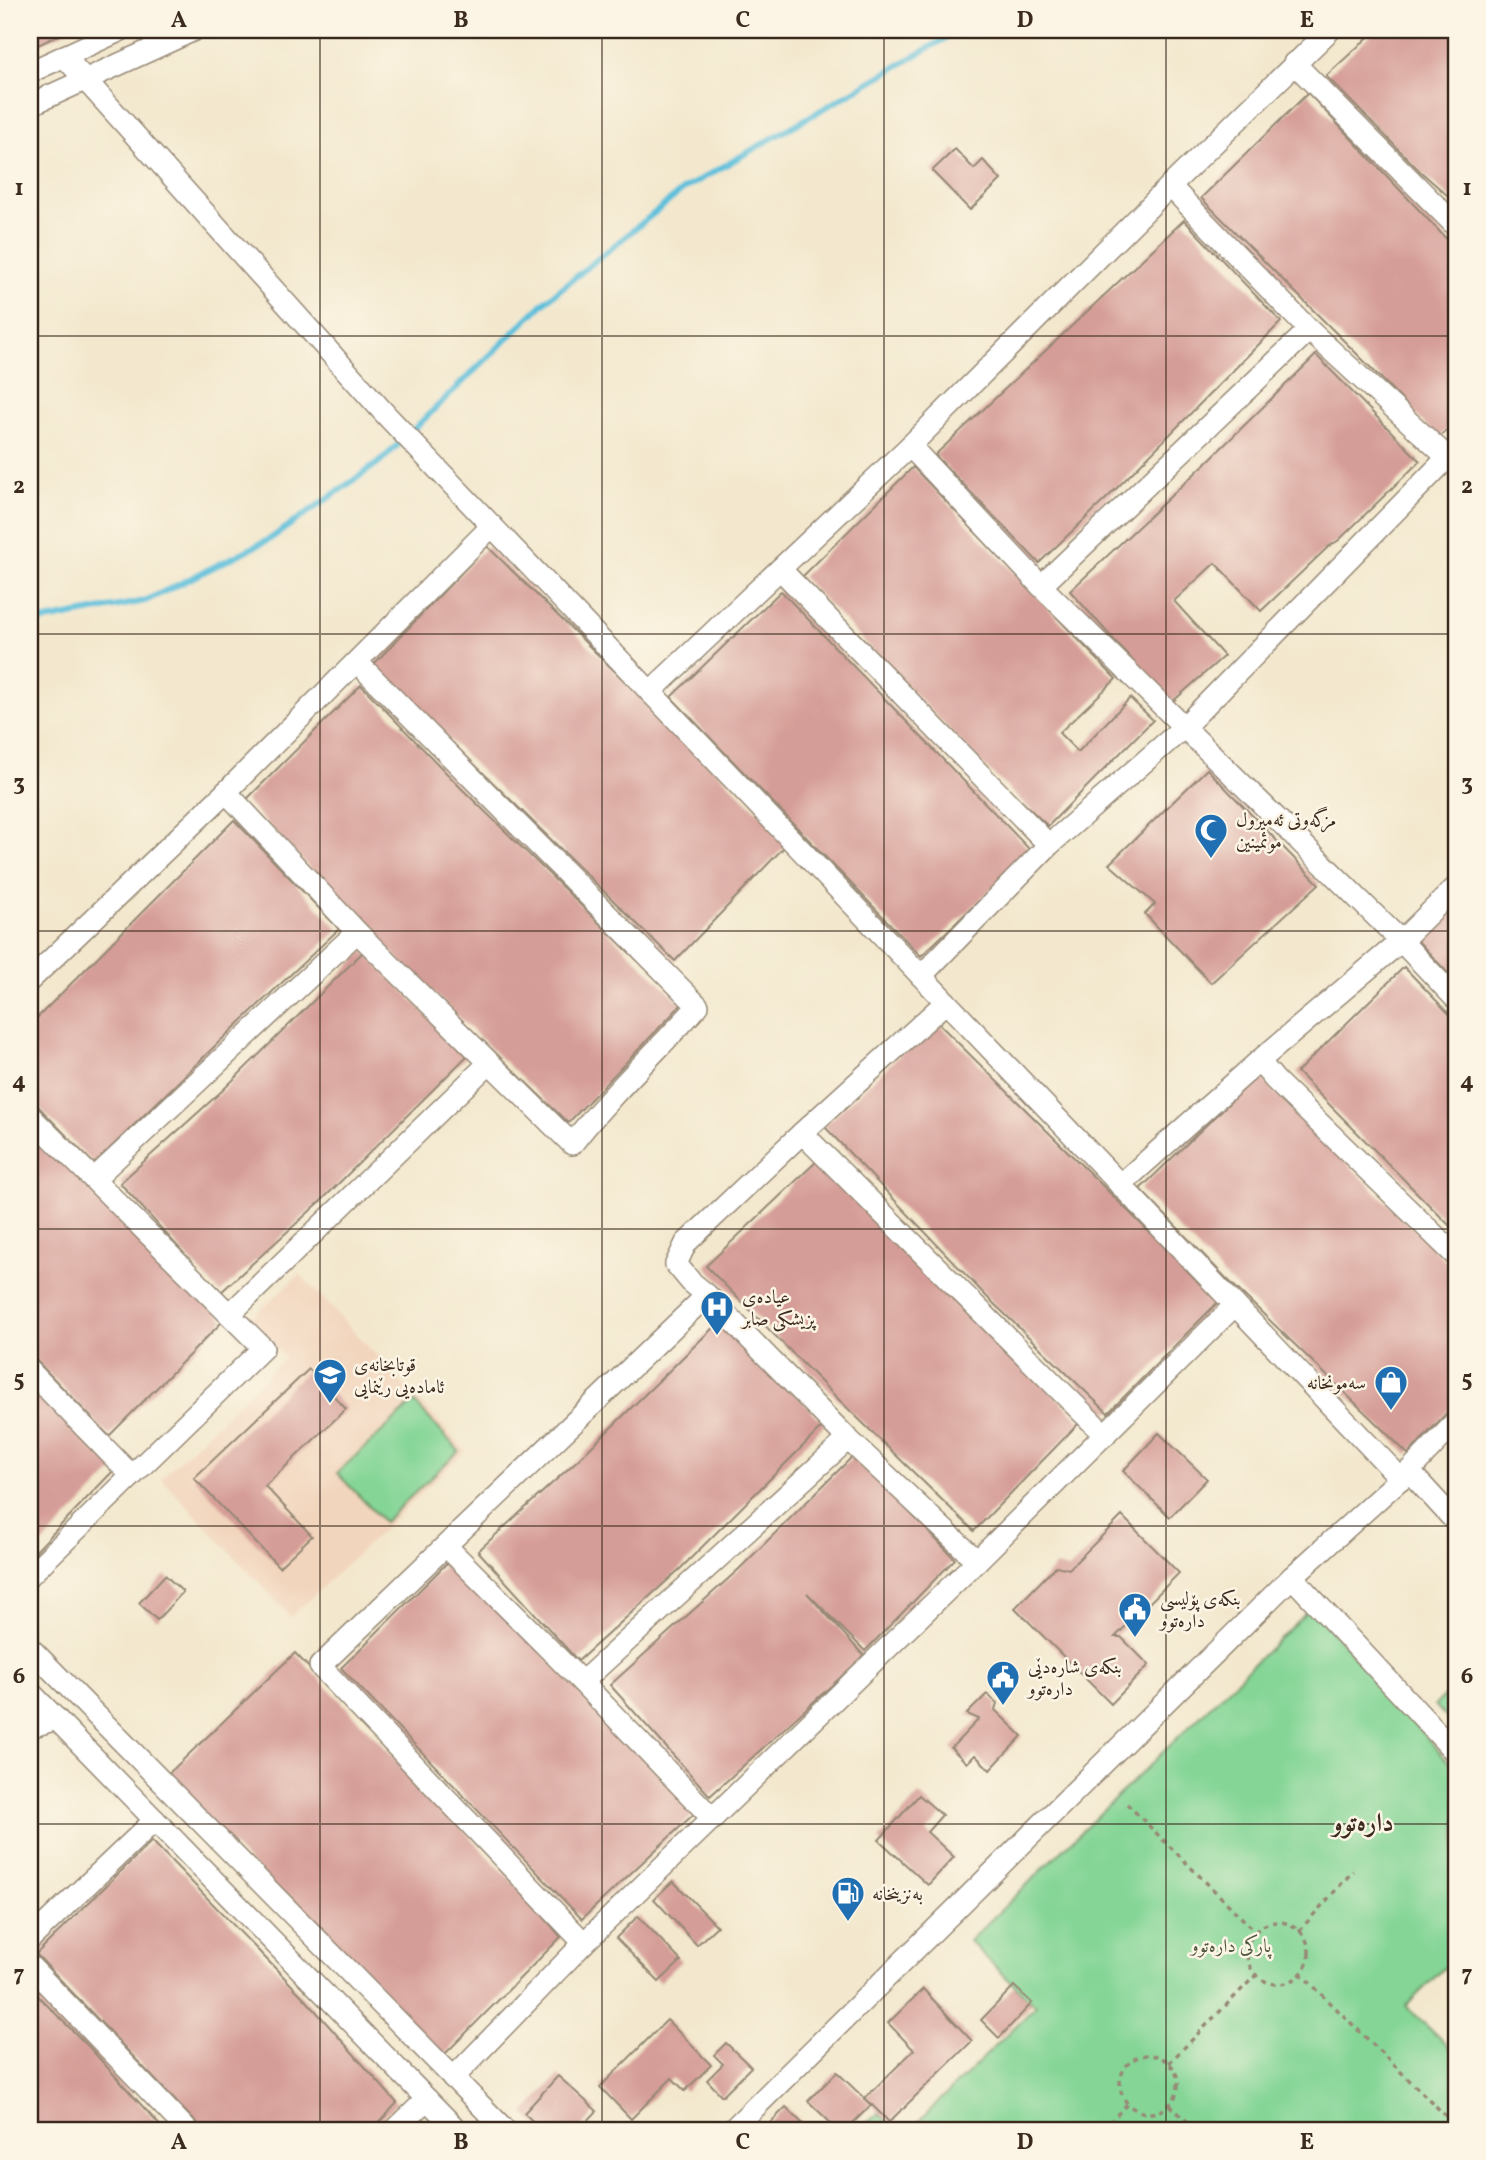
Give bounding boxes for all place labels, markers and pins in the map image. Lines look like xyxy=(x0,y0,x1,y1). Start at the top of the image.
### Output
place label: مزگەوتی ئەمیرول موئمینین xyxy=(1236,806,1336,856)
mosque icon: مزگەوتی ئەمیرول موئمینین xyxy=(1192,811,1230,860)
place label: عیادەی پزیشکی صابر xyxy=(740,1285,816,1333)
hospital icon: عیادەی پزیشکی صابر xyxy=(698,1288,736,1337)
place label: قوتابخانەی ئامادەیی رێنمایی xyxy=(354,1353,445,1401)
school or university icon: قوتابخانەی ئامادەیی رێنمایی xyxy=(311,1356,349,1405)
shop icon: سەمونخانە xyxy=(1372,1363,1410,1412)
place label: سەمونخانە xyxy=(1307,1371,1366,1397)
place label: بنکەی پۆلیسی دارەتوو xyxy=(1158,1587,1241,1635)
public building icon: بنکەی پۆلیسی دارەتوو xyxy=(1116,1590,1154,1639)
place label: بنکەی شارەدێی دارەتوو xyxy=(1026,1655,1122,1703)
public building icon: بنکەی شارەدێی دارەتوو xyxy=(984,1658,1022,1707)
fuel station icon: بەنزینخانە xyxy=(829,1874,867,1923)
place label: بەنزینخانە xyxy=(872,1882,923,1908)

